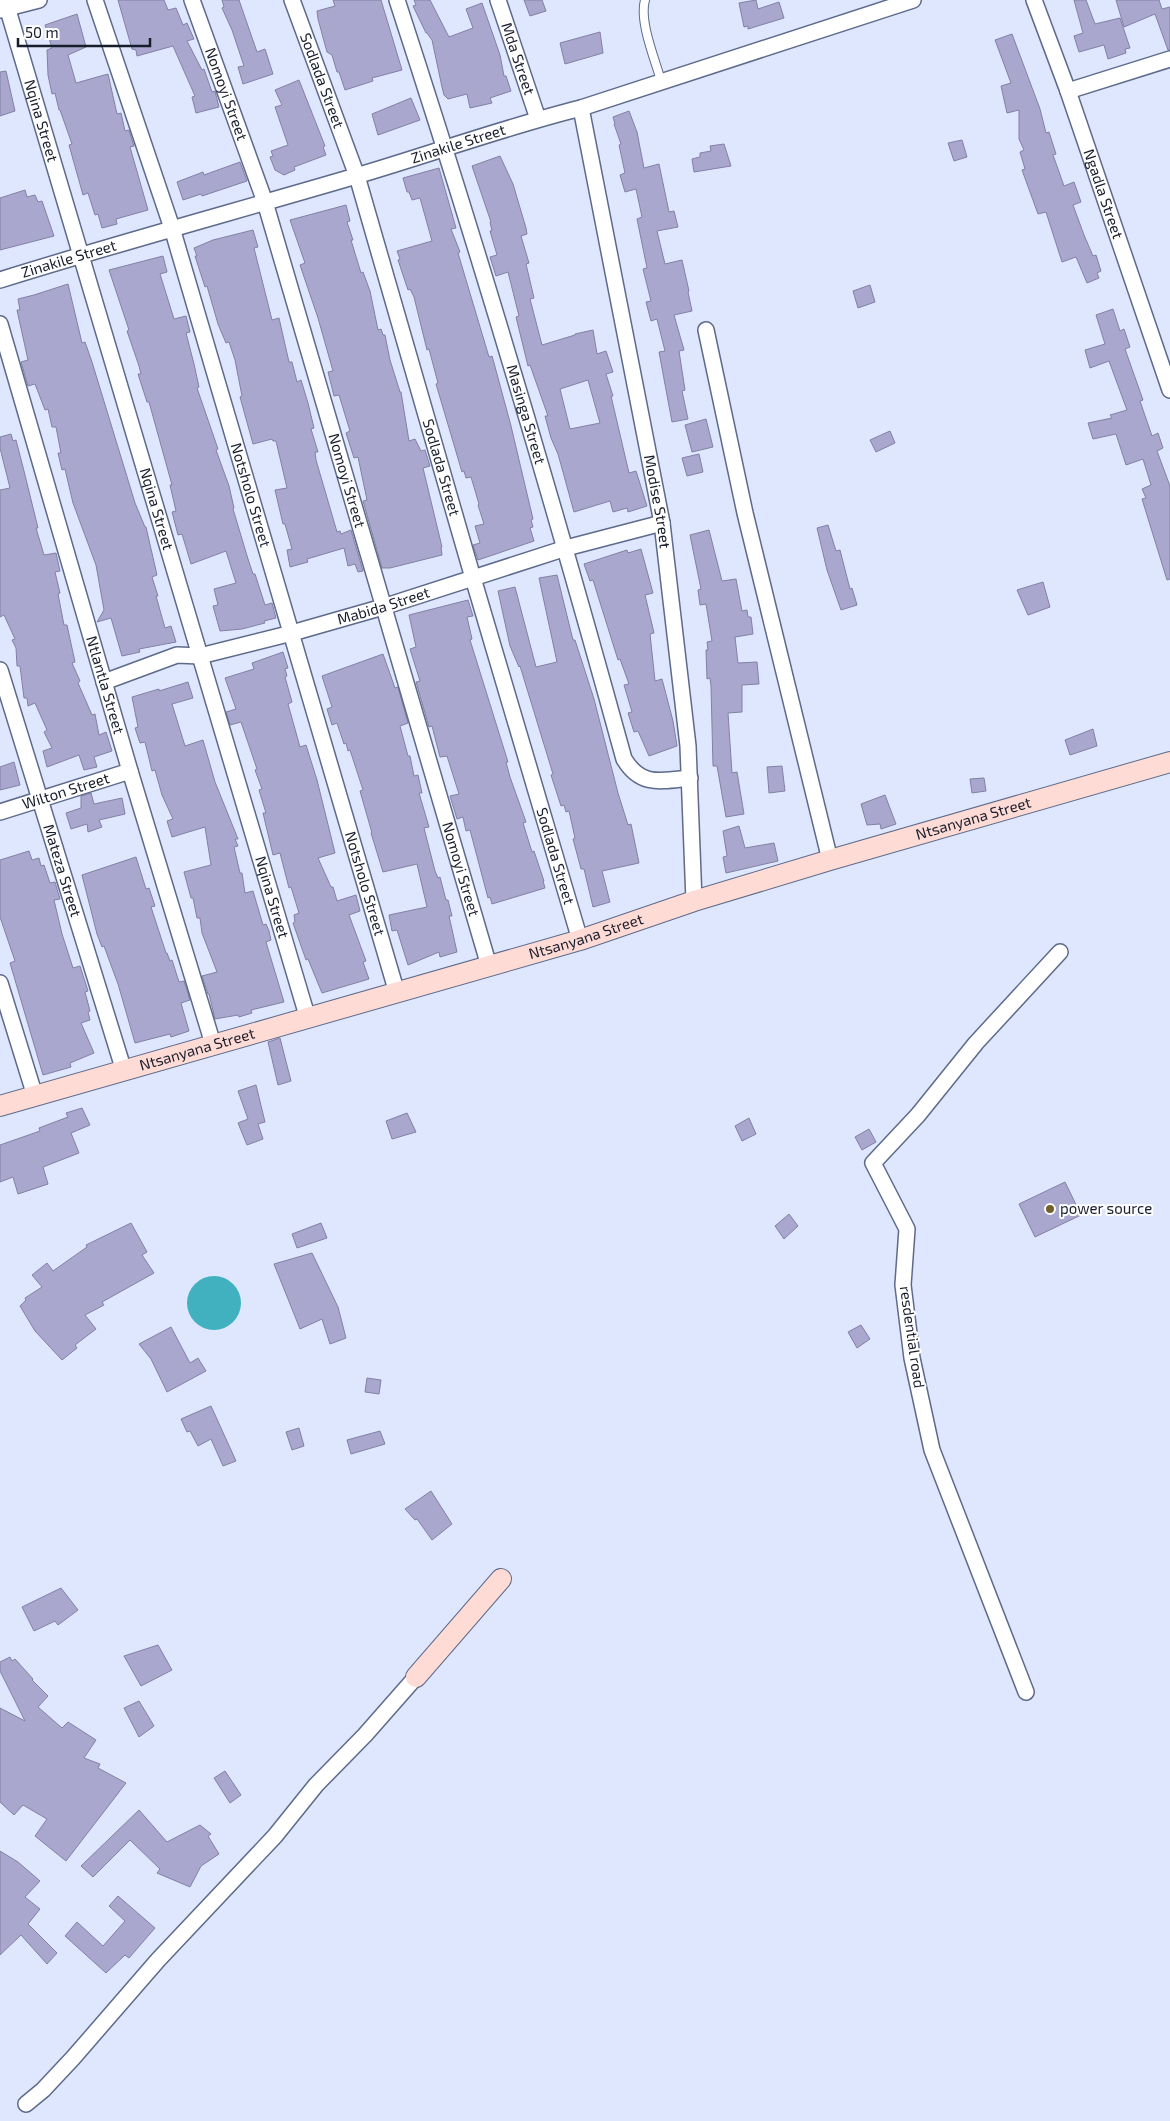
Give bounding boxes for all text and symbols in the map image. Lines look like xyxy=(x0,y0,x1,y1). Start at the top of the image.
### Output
scale bar xyxy=(18,15,150,47)
street label: Mda Street xyxy=(498,20,539,97)
text: 50 m xyxy=(25,23,59,41)
street label: Sodlada Street xyxy=(297,30,349,131)
street label: Nomoyi Street xyxy=(202,45,252,143)
street label: Nqina Street xyxy=(21,77,63,164)
street label: Zinakile Street xyxy=(408,120,508,167)
street label: Ngadla Street xyxy=(1080,147,1128,241)
street label: Zinakile Street xyxy=(19,235,118,281)
street label: Masinga Street xyxy=(503,362,550,466)
street label: Sodlada Street xyxy=(420,417,465,518)
street label: Nomoyi Street xyxy=(325,431,370,530)
street label: Notsholo Street xyxy=(228,441,275,549)
street label: Modise Street xyxy=(641,453,675,550)
street label: Nqina Street xyxy=(137,465,178,552)
street label: Mabida Street xyxy=(335,583,432,628)
street label: Ntlantla Street xyxy=(83,634,129,736)
street label: Wilton Street xyxy=(20,768,112,812)
street label: Ntsanyana Street xyxy=(913,793,1033,843)
street label: Sodlada Street xyxy=(533,805,579,907)
street label: Nomoyi Street xyxy=(439,820,484,918)
street label: Mateza Street xyxy=(40,822,86,919)
street label: Notsholo Street xyxy=(342,829,390,938)
street label: Nqina Street xyxy=(252,854,294,940)
street label: Ntsanyana Street xyxy=(526,909,646,962)
street label: Ntsanyana Street xyxy=(137,1024,257,1074)
place label: power source xyxy=(1060,1199,1152,1217)
marker: power source xyxy=(1044,1203,1056,1215)
street label: resdential road xyxy=(897,1285,929,1389)

